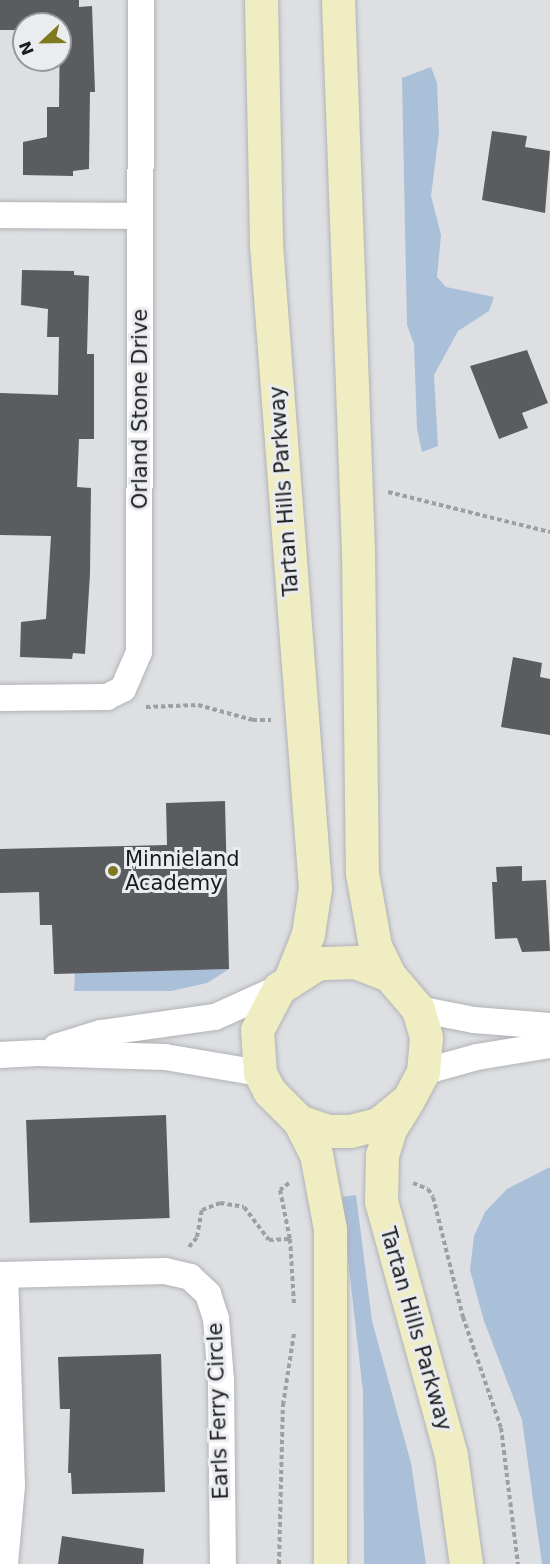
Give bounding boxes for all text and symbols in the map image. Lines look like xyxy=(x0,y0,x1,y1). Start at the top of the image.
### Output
north arrow xyxy=(12,12,72,72)
text: N xyxy=(15,38,38,58)
street label: Orland Stone Drive xyxy=(127,309,153,509)
street label: Tartan Hills Parkway xyxy=(264,385,304,597)
place label: Minnieland Academy xyxy=(125,846,240,896)
marker: Minnieland Academy xyxy=(106,864,120,878)
street label: Tartan Hills Parkway xyxy=(375,1224,457,1434)
street label: Earls Ferry Circle xyxy=(202,1322,234,1500)

